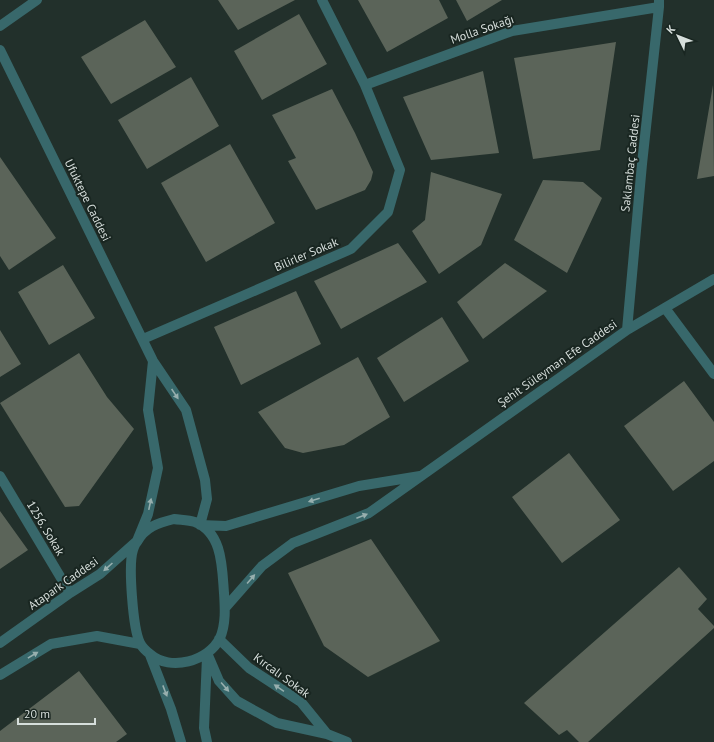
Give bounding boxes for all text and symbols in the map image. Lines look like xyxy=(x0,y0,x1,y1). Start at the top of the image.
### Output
street label: Molla Sokağı xyxy=(448,11,516,47)
north arrow xyxy=(658,16,698,56)
text: K xyxy=(663,22,678,36)
street label: Saklambaç Caddesi xyxy=(617,114,643,212)
street label: Ufuktepe Caddesi xyxy=(62,156,114,244)
street label: Bilirler Sokak xyxy=(272,234,341,274)
street label: Şehit Süleyman Efe Caddesi xyxy=(495,316,619,410)
one-way arrow xyxy=(171,389,179,399)
one-way arrow xyxy=(307,497,319,503)
street label: 1256. Sokak xyxy=(24,498,68,558)
one-way arrow xyxy=(147,498,153,510)
one-way arrow xyxy=(357,512,369,518)
street label: Atapark Caddesi xyxy=(25,553,101,613)
one-way arrow xyxy=(104,562,113,571)
one-way arrow xyxy=(246,574,255,583)
street label: Kırcalı Sokak xyxy=(251,649,313,701)
one-way arrow xyxy=(28,651,38,659)
one-way arrow xyxy=(220,683,229,692)
one-way arrow xyxy=(274,684,284,692)
one-way arrow xyxy=(162,686,168,698)
scale bar xyxy=(18,700,95,726)
text: 20 m xyxy=(24,706,50,721)

